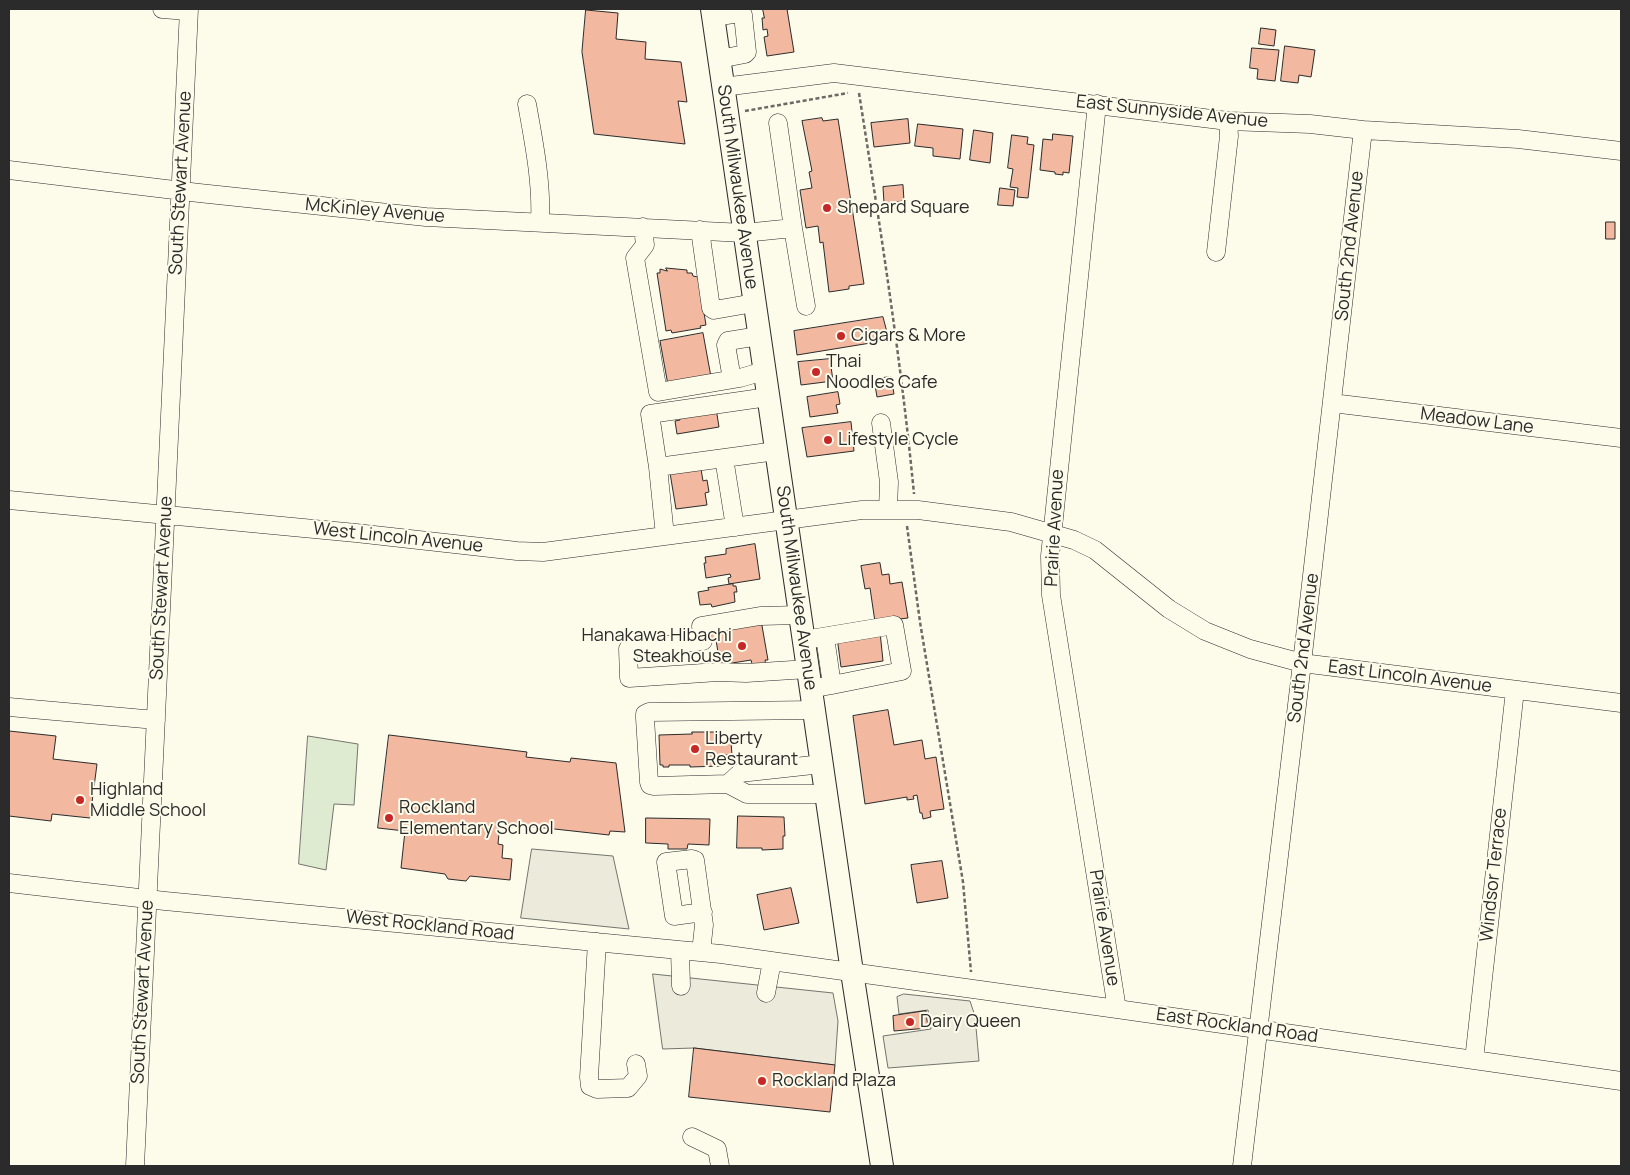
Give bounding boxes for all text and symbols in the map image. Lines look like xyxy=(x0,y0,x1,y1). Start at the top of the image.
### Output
street label: South Milwaukee Avenue xyxy=(712,83,762,291)
street label: South Stewart Avenue xyxy=(165,90,197,276)
street label: East Sunnyside Avenue xyxy=(1075,91,1269,133)
street label: South 2nd Avenue xyxy=(1331,170,1369,322)
street label: McKinley Avenue xyxy=(304,194,446,228)
place label: Shepard Square xyxy=(837,197,970,219)
marker: Shepard Square xyxy=(821,202,833,214)
place label: Cigars & More xyxy=(851,325,966,347)
marker: Cigars & More xyxy=(835,330,847,342)
place label: Thai Noodles Cafe xyxy=(826,351,937,394)
marker: Thai Noodles Cafe xyxy=(810,366,822,378)
street label: Meadow Lane xyxy=(1419,403,1535,439)
place label: Lifestyle Cycle xyxy=(838,429,959,451)
marker: Lifestyle Cycle xyxy=(822,434,834,446)
street label: Prairie Avenue xyxy=(1041,469,1069,587)
street label: South Milwaukee Avenue xyxy=(771,484,821,692)
street label: South Stewart Avenue xyxy=(146,495,178,681)
street label: West Lincoln Avenue xyxy=(312,518,484,558)
street label: South 2nd Avenue xyxy=(1284,572,1324,724)
place label: Hanakawa Hibachi Steakhouse xyxy=(582,625,732,668)
marker: Hanakawa Hibachi Steakhouse xyxy=(736,640,748,652)
street label: East Lincoln Avenue xyxy=(1327,656,1493,698)
place label: Liberty Restaurant xyxy=(705,728,798,771)
marker: Liberty Restaurant xyxy=(689,743,701,755)
place label: Highland Middle School xyxy=(90,779,206,822)
marker: Highland Middle School xyxy=(74,794,86,806)
place label: Rockland Elementary School xyxy=(399,797,554,840)
street label: Windsor Terrace xyxy=(1476,807,1512,943)
marker: Rockland Elementary School xyxy=(383,812,395,824)
street label: Prairie Avenue xyxy=(1084,868,1124,988)
street label: South Stewart Avenue xyxy=(127,899,159,1085)
street label: West Rockland Road xyxy=(345,906,515,946)
street label: East Rockland Road xyxy=(1155,1004,1319,1048)
place label: Dairy Queen xyxy=(920,1011,1021,1033)
marker: Dairy Queen xyxy=(904,1016,916,1028)
place label: Rockland Plaza xyxy=(772,1070,896,1092)
marker: Rockland Plaza xyxy=(756,1075,768,1087)

